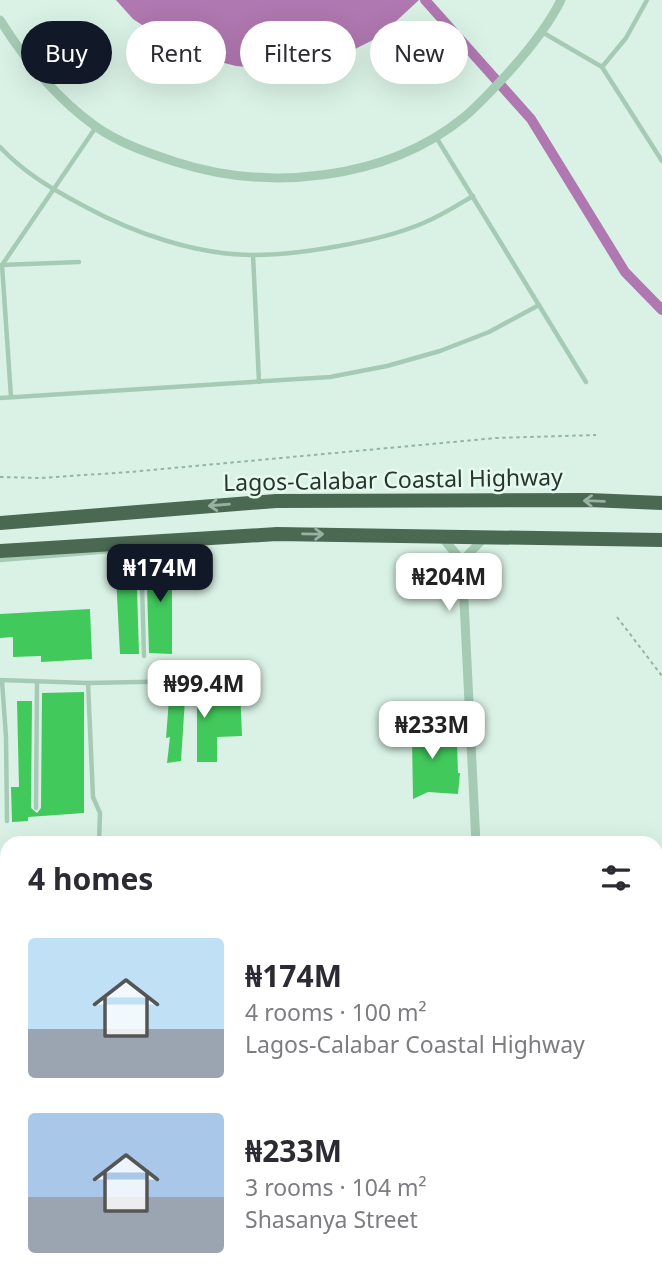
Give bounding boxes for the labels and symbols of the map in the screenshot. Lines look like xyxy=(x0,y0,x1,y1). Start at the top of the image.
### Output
street label: Lagos-Calabar Coastal Highway xyxy=(223,460,563,498)
one-way arrow xyxy=(583,494,606,507)
one-way arrow xyxy=(209,499,231,512)
one-way arrow xyxy=(301,527,324,541)
pin: ₦174M xyxy=(111,544,209,604)
pin: ₦204M xyxy=(400,554,498,613)
pin: ₦99.4M xyxy=(147,660,261,720)
pin: ₦233M xyxy=(383,702,481,761)

